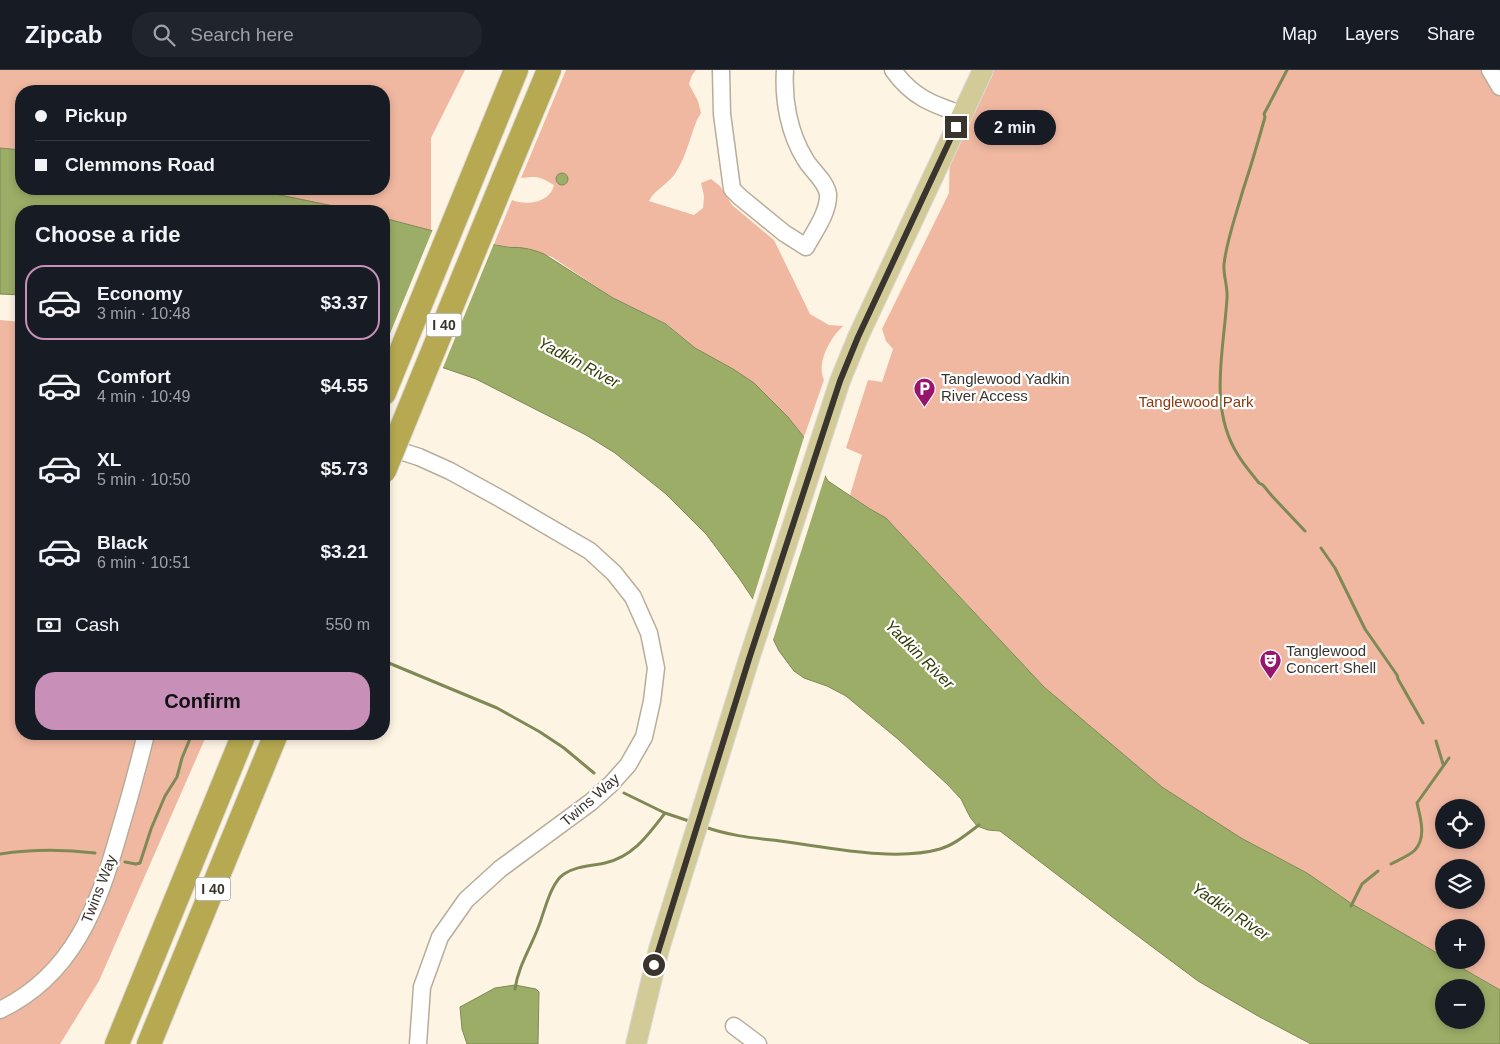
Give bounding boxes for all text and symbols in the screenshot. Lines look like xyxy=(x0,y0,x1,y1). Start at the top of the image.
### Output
search box xyxy=(132,12,482,57)
text: Zipcab xyxy=(25,21,102,48)
icon: search xyxy=(150,21,178,49)
text: Search here xyxy=(190,24,294,45)
text: Map xyxy=(1282,24,1317,44)
text: Layers xyxy=(1345,24,1399,44)
text: Share xyxy=(1427,24,1475,44)
text: Pickup xyxy=(65,105,127,126)
callout: 2 min xyxy=(974,110,1056,144)
route end xyxy=(945,116,967,138)
text: 2 min xyxy=(994,119,1036,136)
text: Clemmons Road xyxy=(65,154,215,175)
text: Choose a ride xyxy=(35,222,180,247)
icon: car xyxy=(37,280,82,325)
text: Economy xyxy=(97,283,183,304)
text: $3.37 xyxy=(320,292,368,313)
text: 3 min · 10:48 xyxy=(97,305,190,322)
road number: I 40 xyxy=(426,314,462,336)
water label: Yadkin River xyxy=(535,334,623,391)
icon: car xyxy=(37,363,82,408)
text: Comfort xyxy=(97,366,171,387)
place label: Tanglewood Yadkin River Access xyxy=(941,370,1070,404)
text: $4.55 xyxy=(320,375,368,396)
parking icon: Tanglewood Yadkin River Access xyxy=(913,376,937,407)
text: 4 min · 10:49 xyxy=(97,388,190,405)
park label: Tanglewood Park xyxy=(1138,393,1254,410)
icon: car xyxy=(37,446,82,491)
text: XL xyxy=(97,449,121,470)
text: $5.73 xyxy=(320,458,368,479)
text: 5 min · 10:50 xyxy=(97,471,190,488)
icon: car xyxy=(37,529,82,574)
text: Black xyxy=(97,532,148,553)
text: $3.21 xyxy=(320,541,368,562)
text: 6 min · 10:51 xyxy=(97,554,190,571)
icon: cash xyxy=(35,611,63,639)
text: Cash xyxy=(75,614,119,635)
text: 550 m xyxy=(326,616,370,633)
water label: Yadkin River xyxy=(882,617,958,692)
place label: Tanglewood Concert Shell xyxy=(1286,642,1376,676)
theatre icon: Tanglewood Concert Shell xyxy=(1258,648,1282,679)
button: Confirm xyxy=(35,672,370,730)
street label: Twins Way xyxy=(557,769,623,830)
map controls xyxy=(1435,799,1485,1029)
button: locate xyxy=(1435,799,1485,849)
street label: Twins Way xyxy=(78,852,120,925)
button: layers xyxy=(1435,859,1485,909)
road number: I 40 xyxy=(196,878,230,901)
water label: Yadkin River xyxy=(1189,879,1273,944)
button: + xyxy=(1435,919,1485,969)
route start xyxy=(643,954,665,976)
button: − xyxy=(1435,979,1485,1029)

